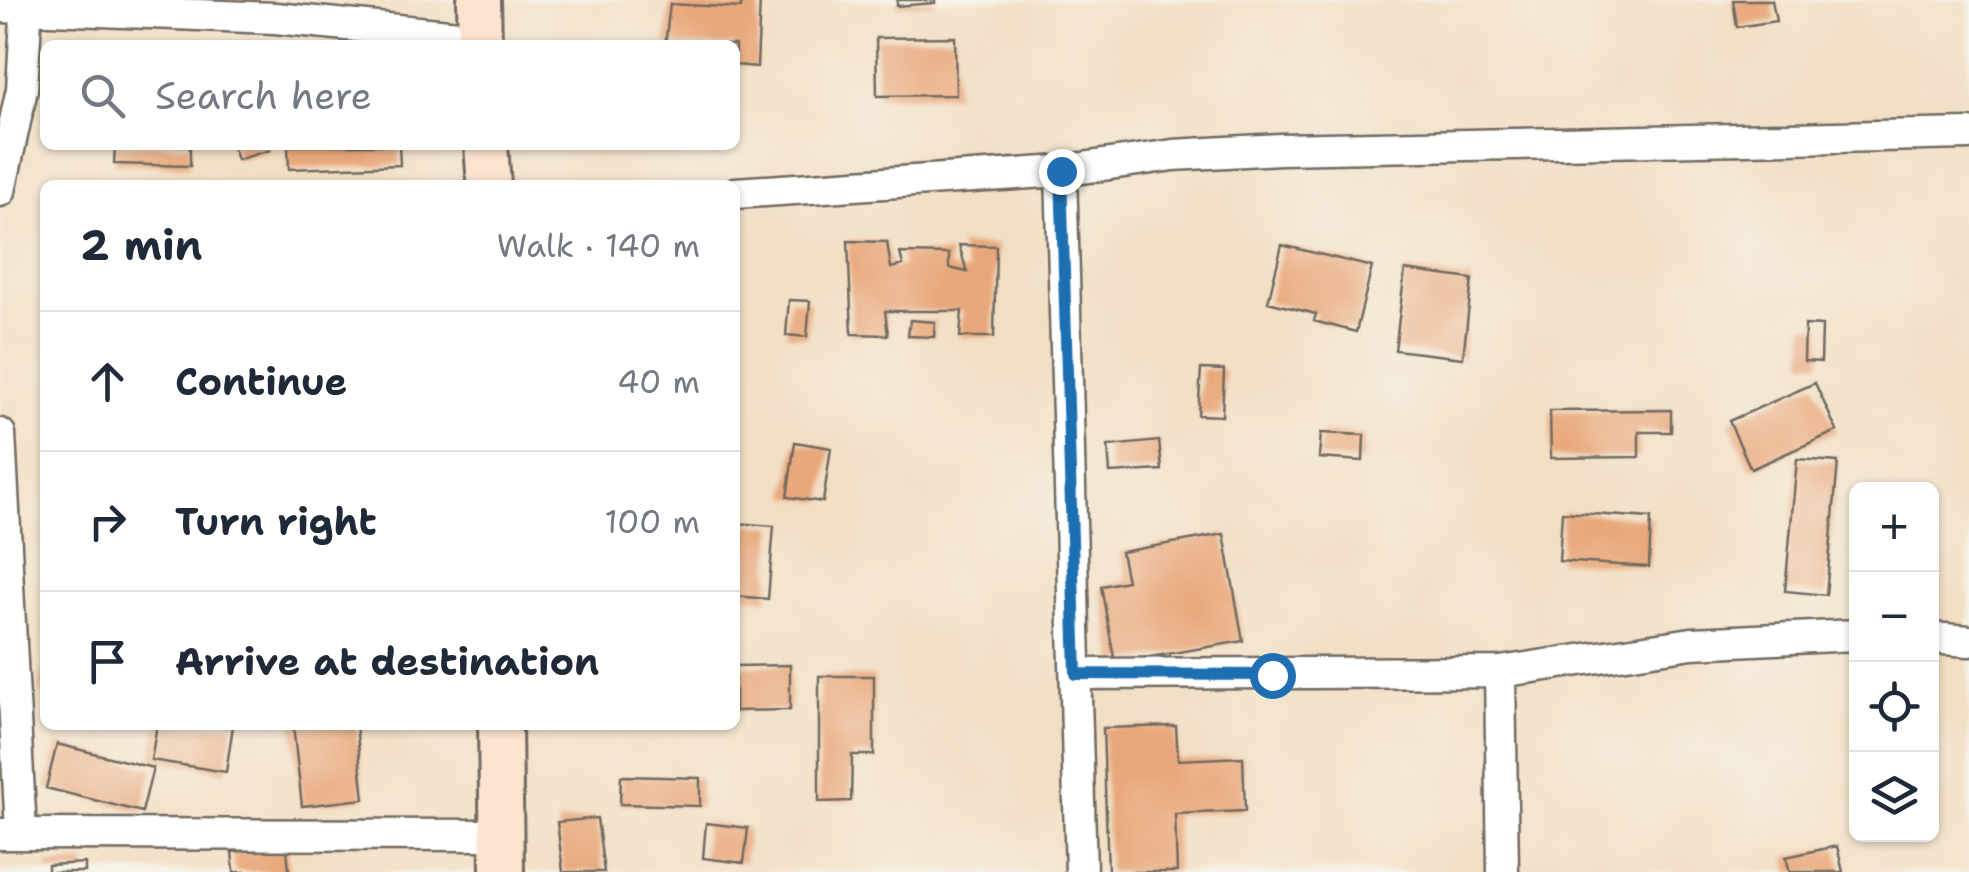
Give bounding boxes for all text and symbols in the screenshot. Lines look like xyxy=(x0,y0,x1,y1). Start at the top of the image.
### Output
search box xyxy=(40,40,740,150)
icon: search xyxy=(75,68,130,123)
text: Search here xyxy=(155,70,372,121)
route end xyxy=(1039,149,1085,195)
text: 2 min xyxy=(80,217,202,273)
text: Walk · 140 m xyxy=(497,224,700,267)
icon: ahead xyxy=(80,354,135,409)
text: Continue xyxy=(175,356,347,407)
text: 40 m xyxy=(617,360,700,403)
map controls xyxy=(1849,482,1939,842)
button: + xyxy=(1849,482,1939,572)
icon: right xyxy=(80,494,135,549)
text: Turn right xyxy=(175,496,377,547)
text: 100 m xyxy=(604,500,700,543)
button: − xyxy=(1849,572,1939,662)
icon: arrive xyxy=(80,634,135,689)
text: Arrive at destination xyxy=(175,636,599,687)
route start xyxy=(1250,653,1296,699)
button: locate xyxy=(1849,662,1939,752)
button: layers xyxy=(1849,752,1939,842)

